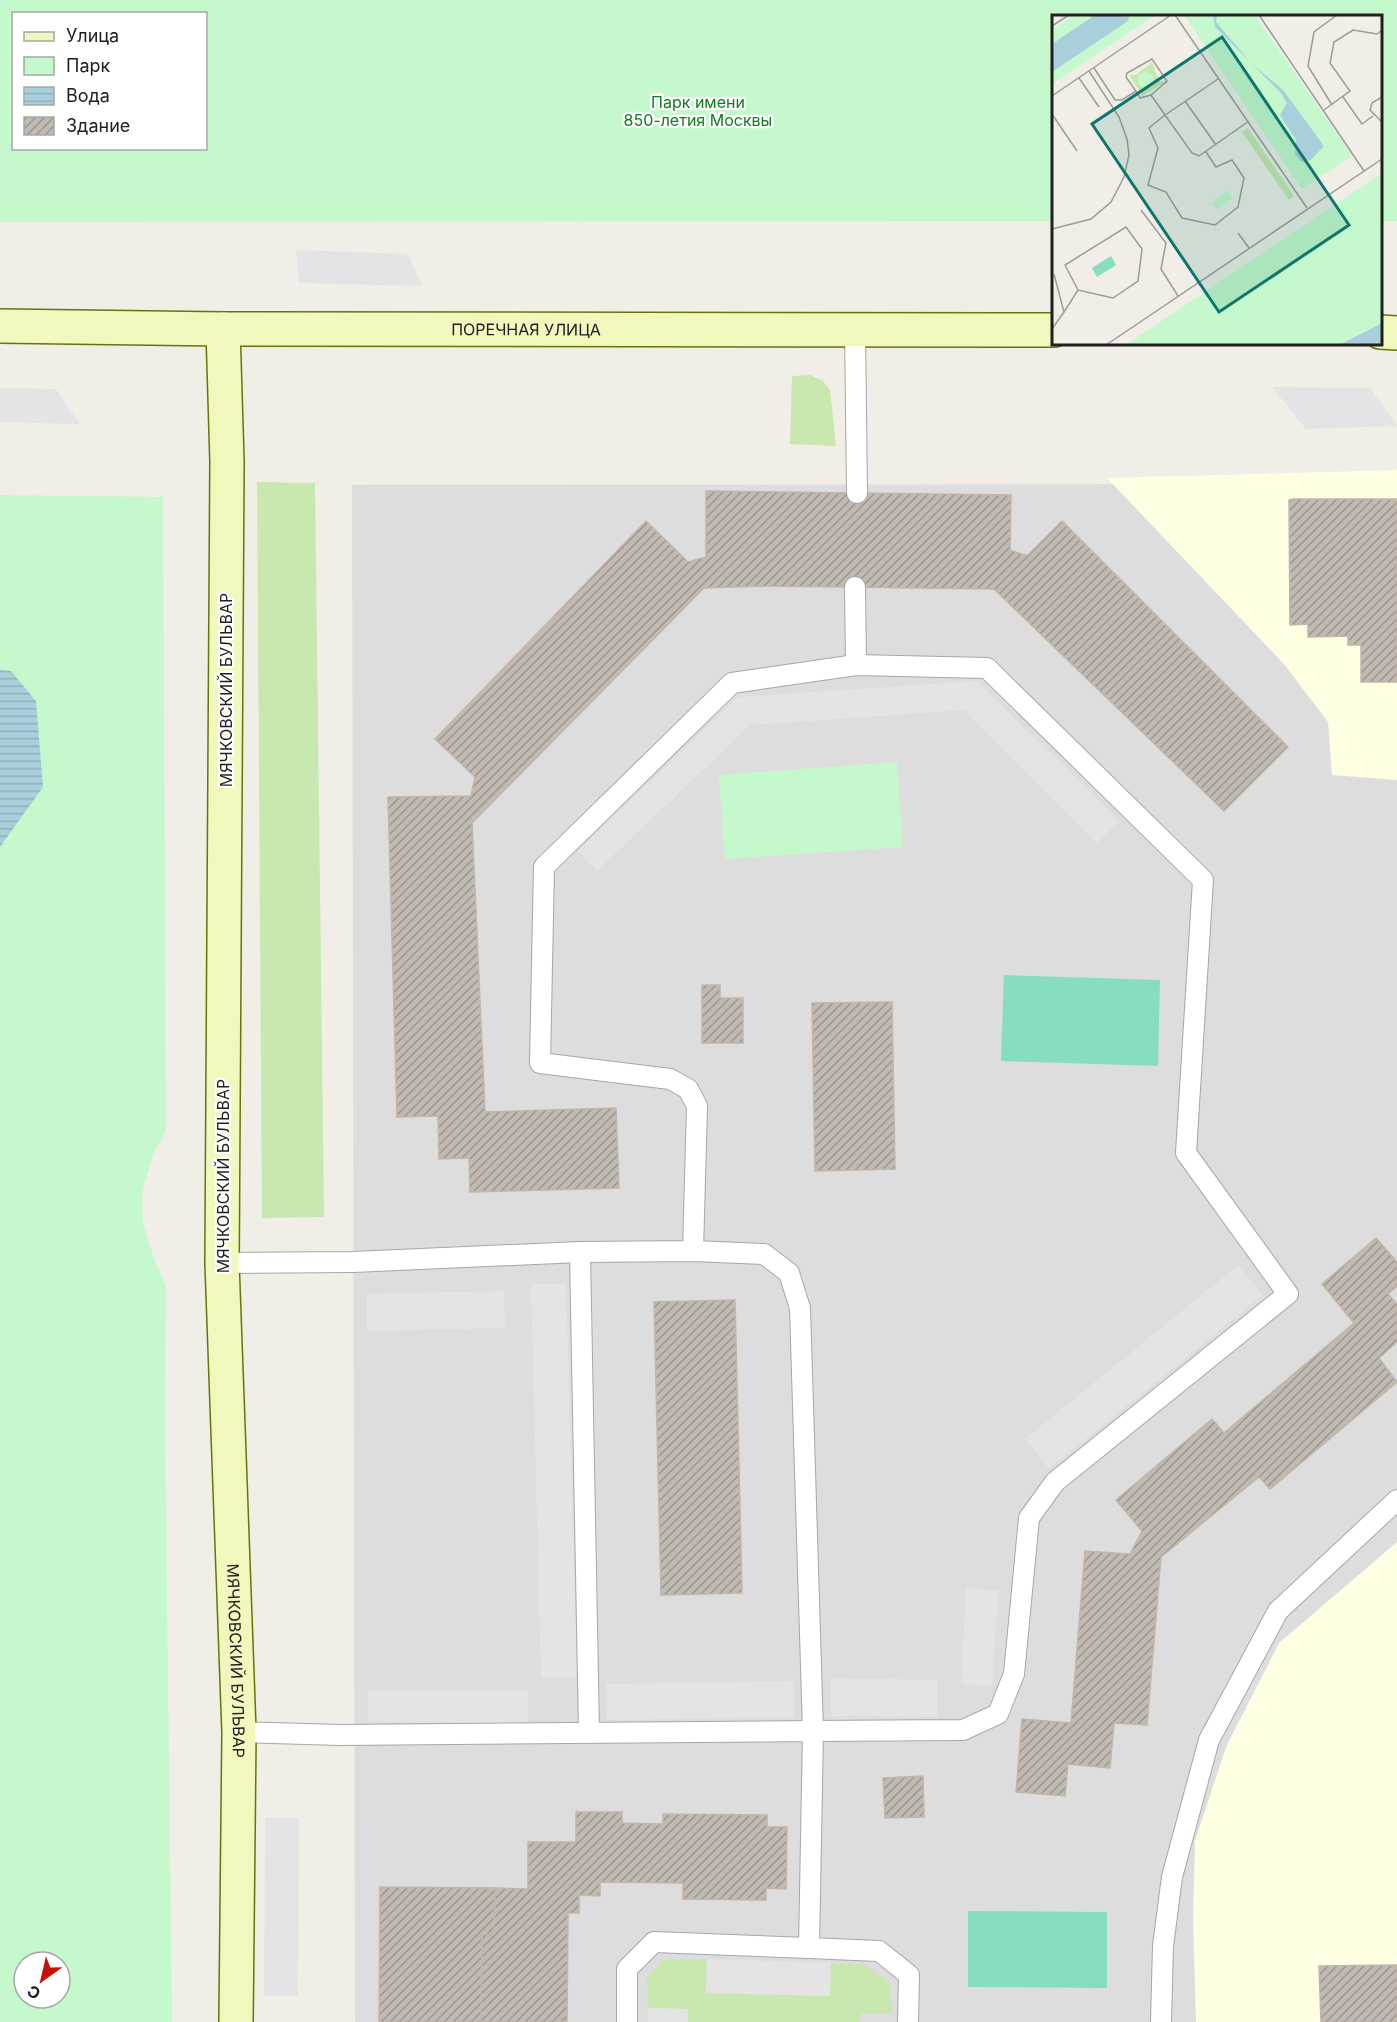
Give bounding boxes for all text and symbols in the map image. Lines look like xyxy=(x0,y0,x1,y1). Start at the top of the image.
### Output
legend xyxy=(12,12,207,150)
inset map xyxy=(1052,15,1382,345)
text: Улица xyxy=(66,25,119,46)
text: Парк xyxy=(66,55,111,76)
text: Вода xyxy=(66,85,110,106)
park label: Парк имени 850-летия Москвы xyxy=(624,92,772,130)
text: Здание xyxy=(66,115,130,136)
street label: ПОРЕЧНАЯ УЛИЦА xyxy=(451,319,601,339)
street label: МЯЧКОВСКИЙ БУЛЬВАР xyxy=(216,593,236,787)
street label: МЯЧКОВСКИЙ БУЛЬВАР xyxy=(213,1079,233,1273)
street label: МЯЧКОВСКИЙ БУЛЬВАР xyxy=(223,1563,249,1758)
north arrow xyxy=(12,1950,72,2010)
text: С xyxy=(23,1981,44,2004)

